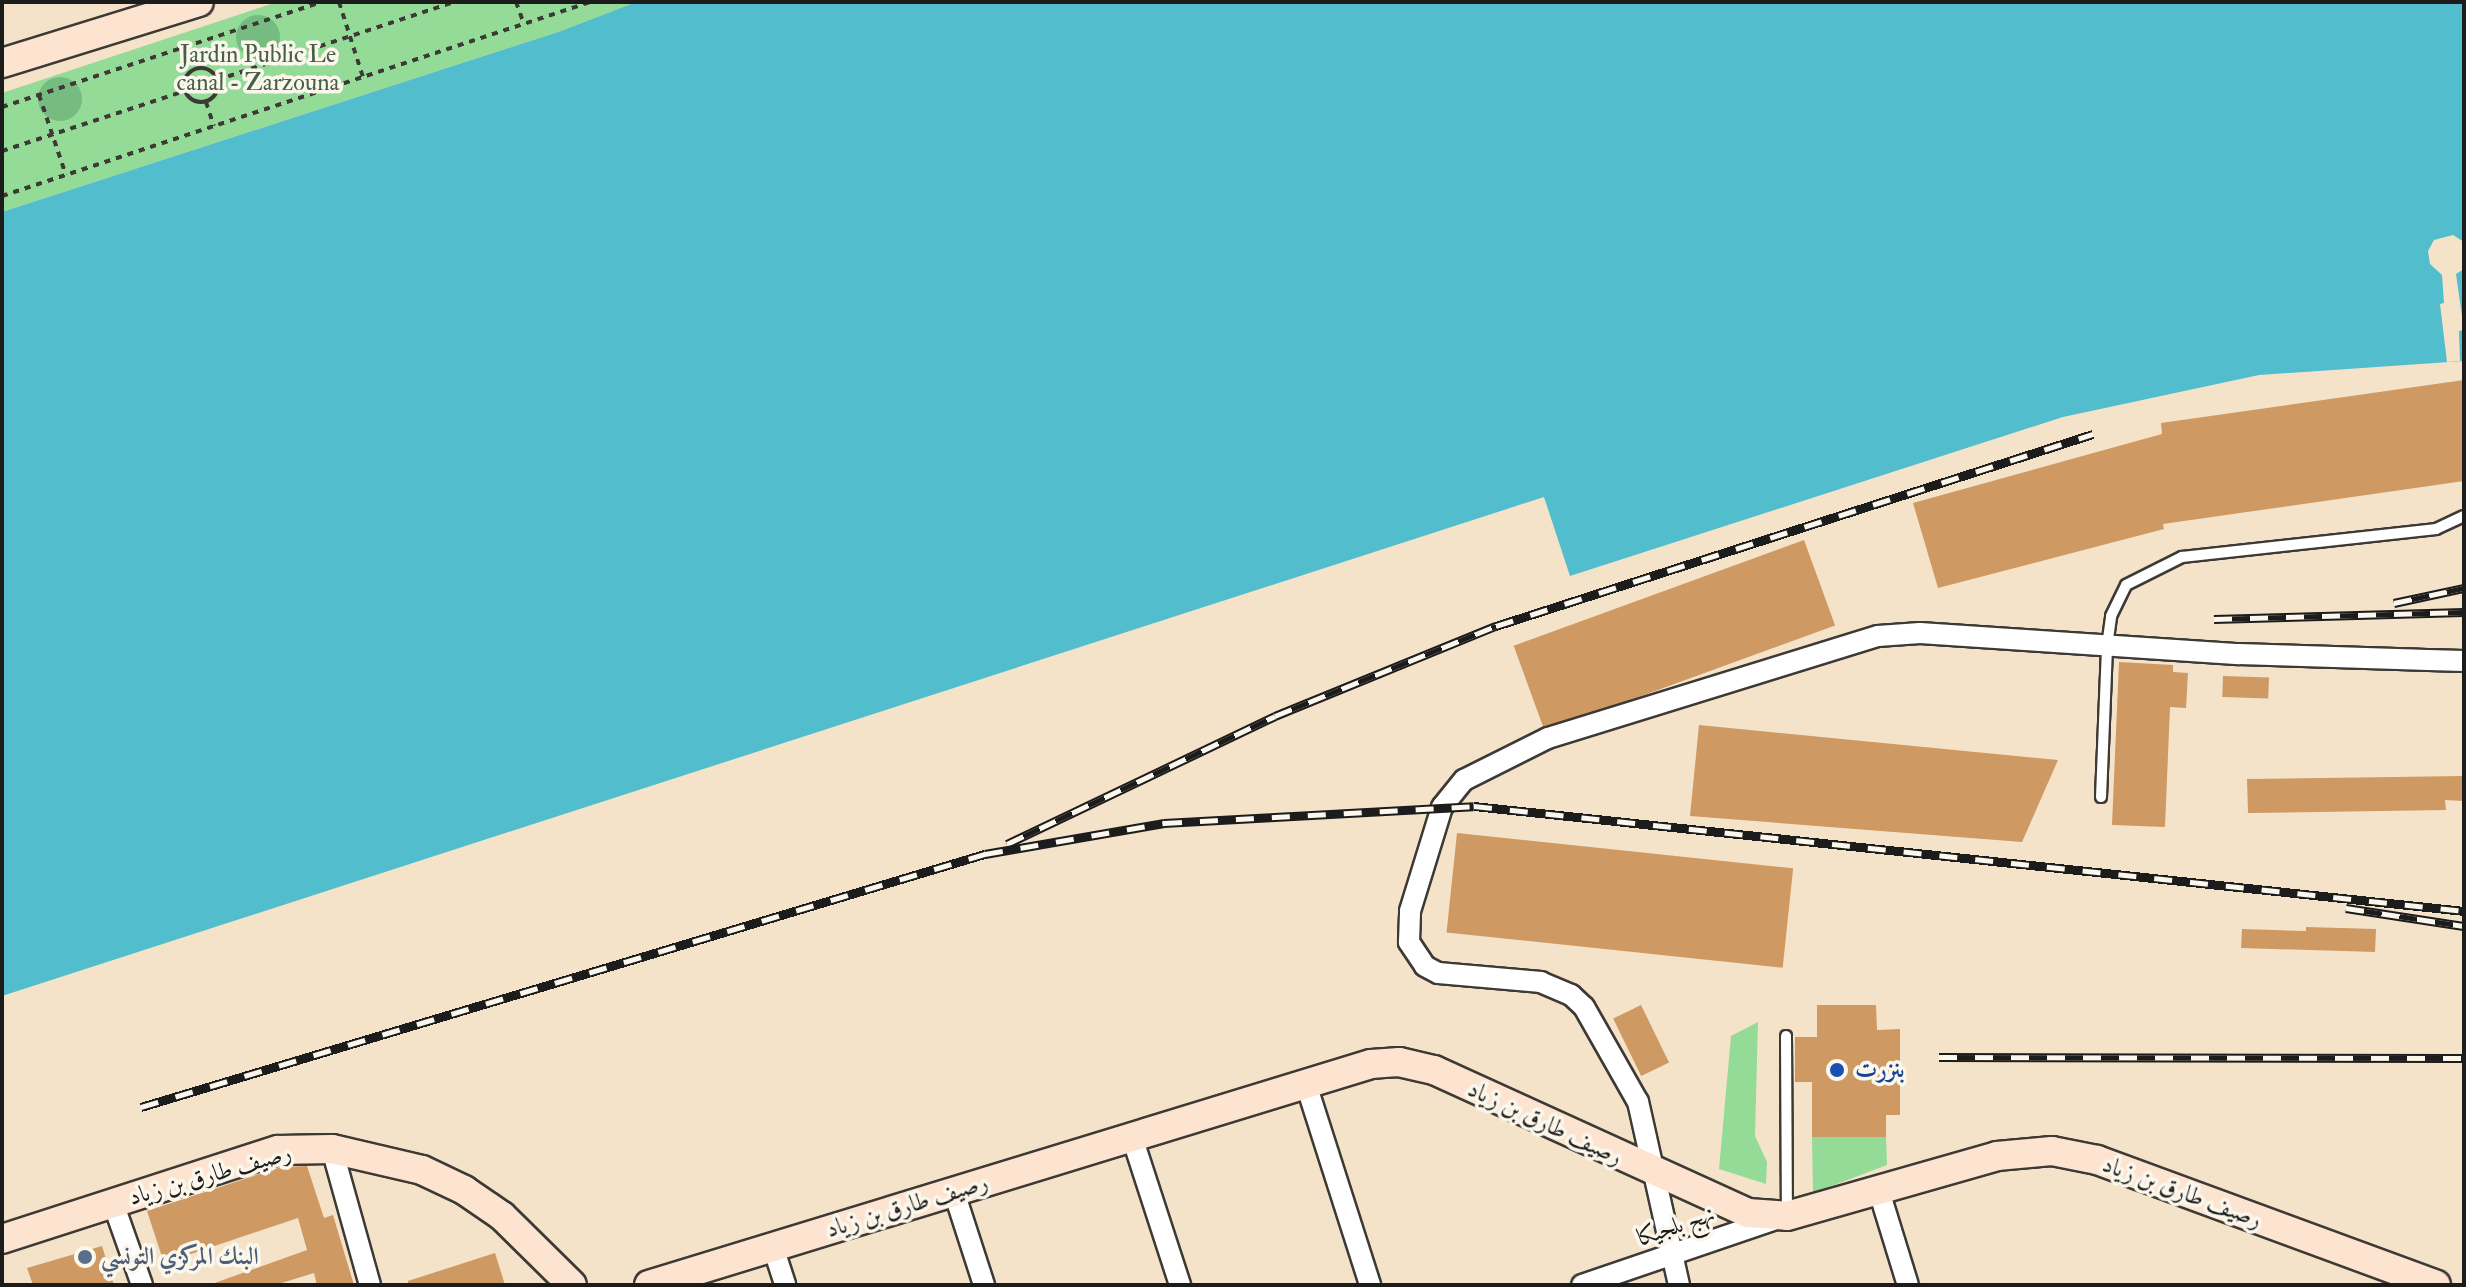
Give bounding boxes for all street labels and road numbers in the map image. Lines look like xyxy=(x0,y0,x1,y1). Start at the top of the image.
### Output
street label: رصيف طارق بن زياد xyxy=(1463,1074,1627,1172)
street label: رصيف طارق بن زياد xyxy=(125,1138,295,1212)
street label: رصيف طارق بن زياد xyxy=(2098,1150,2266,1234)
street label: رصيف طارق بن زياد xyxy=(823,1168,991,1244)
street label: نهج بلجيكا xyxy=(1633,1199,1719,1253)

